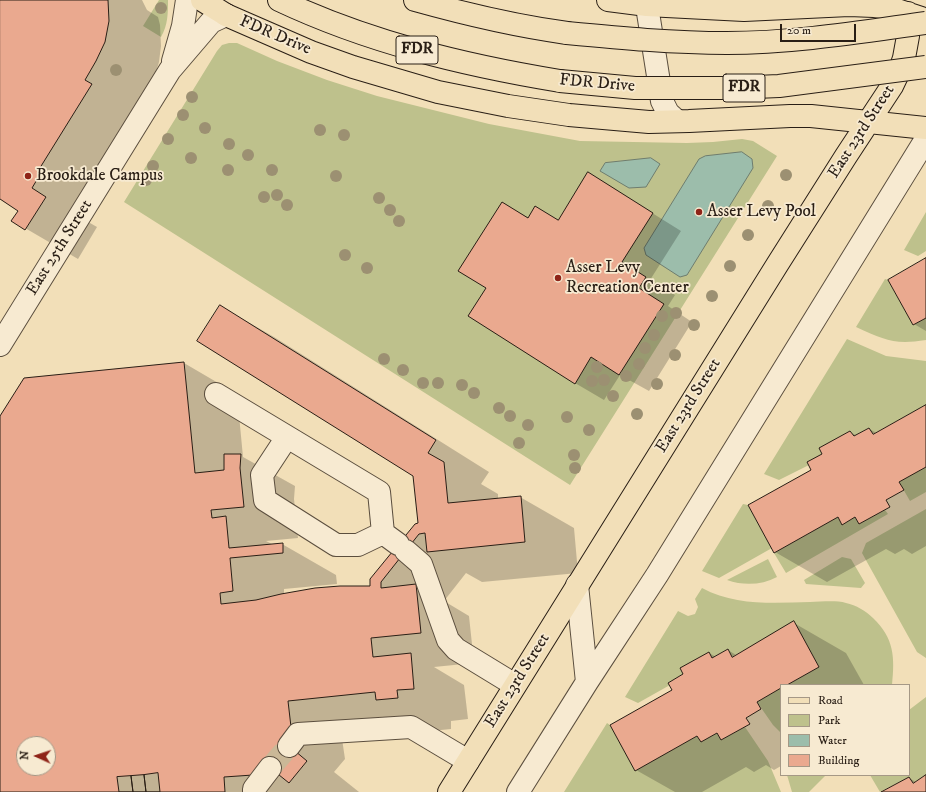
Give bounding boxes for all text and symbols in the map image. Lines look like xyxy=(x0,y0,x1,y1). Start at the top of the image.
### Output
street label: FDR Drive xyxy=(236,12,314,60)
scale bar xyxy=(782,16,858,42)
text: 20 m xyxy=(787,23,811,38)
road number: FDR xyxy=(396,36,438,64)
street label: FDR Drive xyxy=(558,71,636,97)
road number: FDR xyxy=(723,74,765,102)
street label: East 23rd Street xyxy=(824,81,900,183)
place label: Brookdale Campus xyxy=(36,166,163,186)
marker: Brookdale Campus xyxy=(23,171,33,181)
street label: East 25th Street xyxy=(22,196,98,300)
place label: Asser Levy Pool xyxy=(707,202,816,222)
marker: Asser Levy Pool xyxy=(694,207,704,217)
place label: Asser Levy Recreation Center xyxy=(566,258,689,298)
marker: Asser Levy Recreation Center xyxy=(553,273,563,283)
street label: East 23rd Street xyxy=(652,355,726,457)
street label: East 23rd Street xyxy=(481,630,555,732)
legend xyxy=(780,684,910,776)
text: Road xyxy=(818,693,843,708)
text: Park xyxy=(818,713,840,728)
text: Water xyxy=(818,733,847,748)
north arrow xyxy=(16,736,56,776)
text: N xyxy=(18,751,32,760)
text: Building xyxy=(818,753,859,768)

